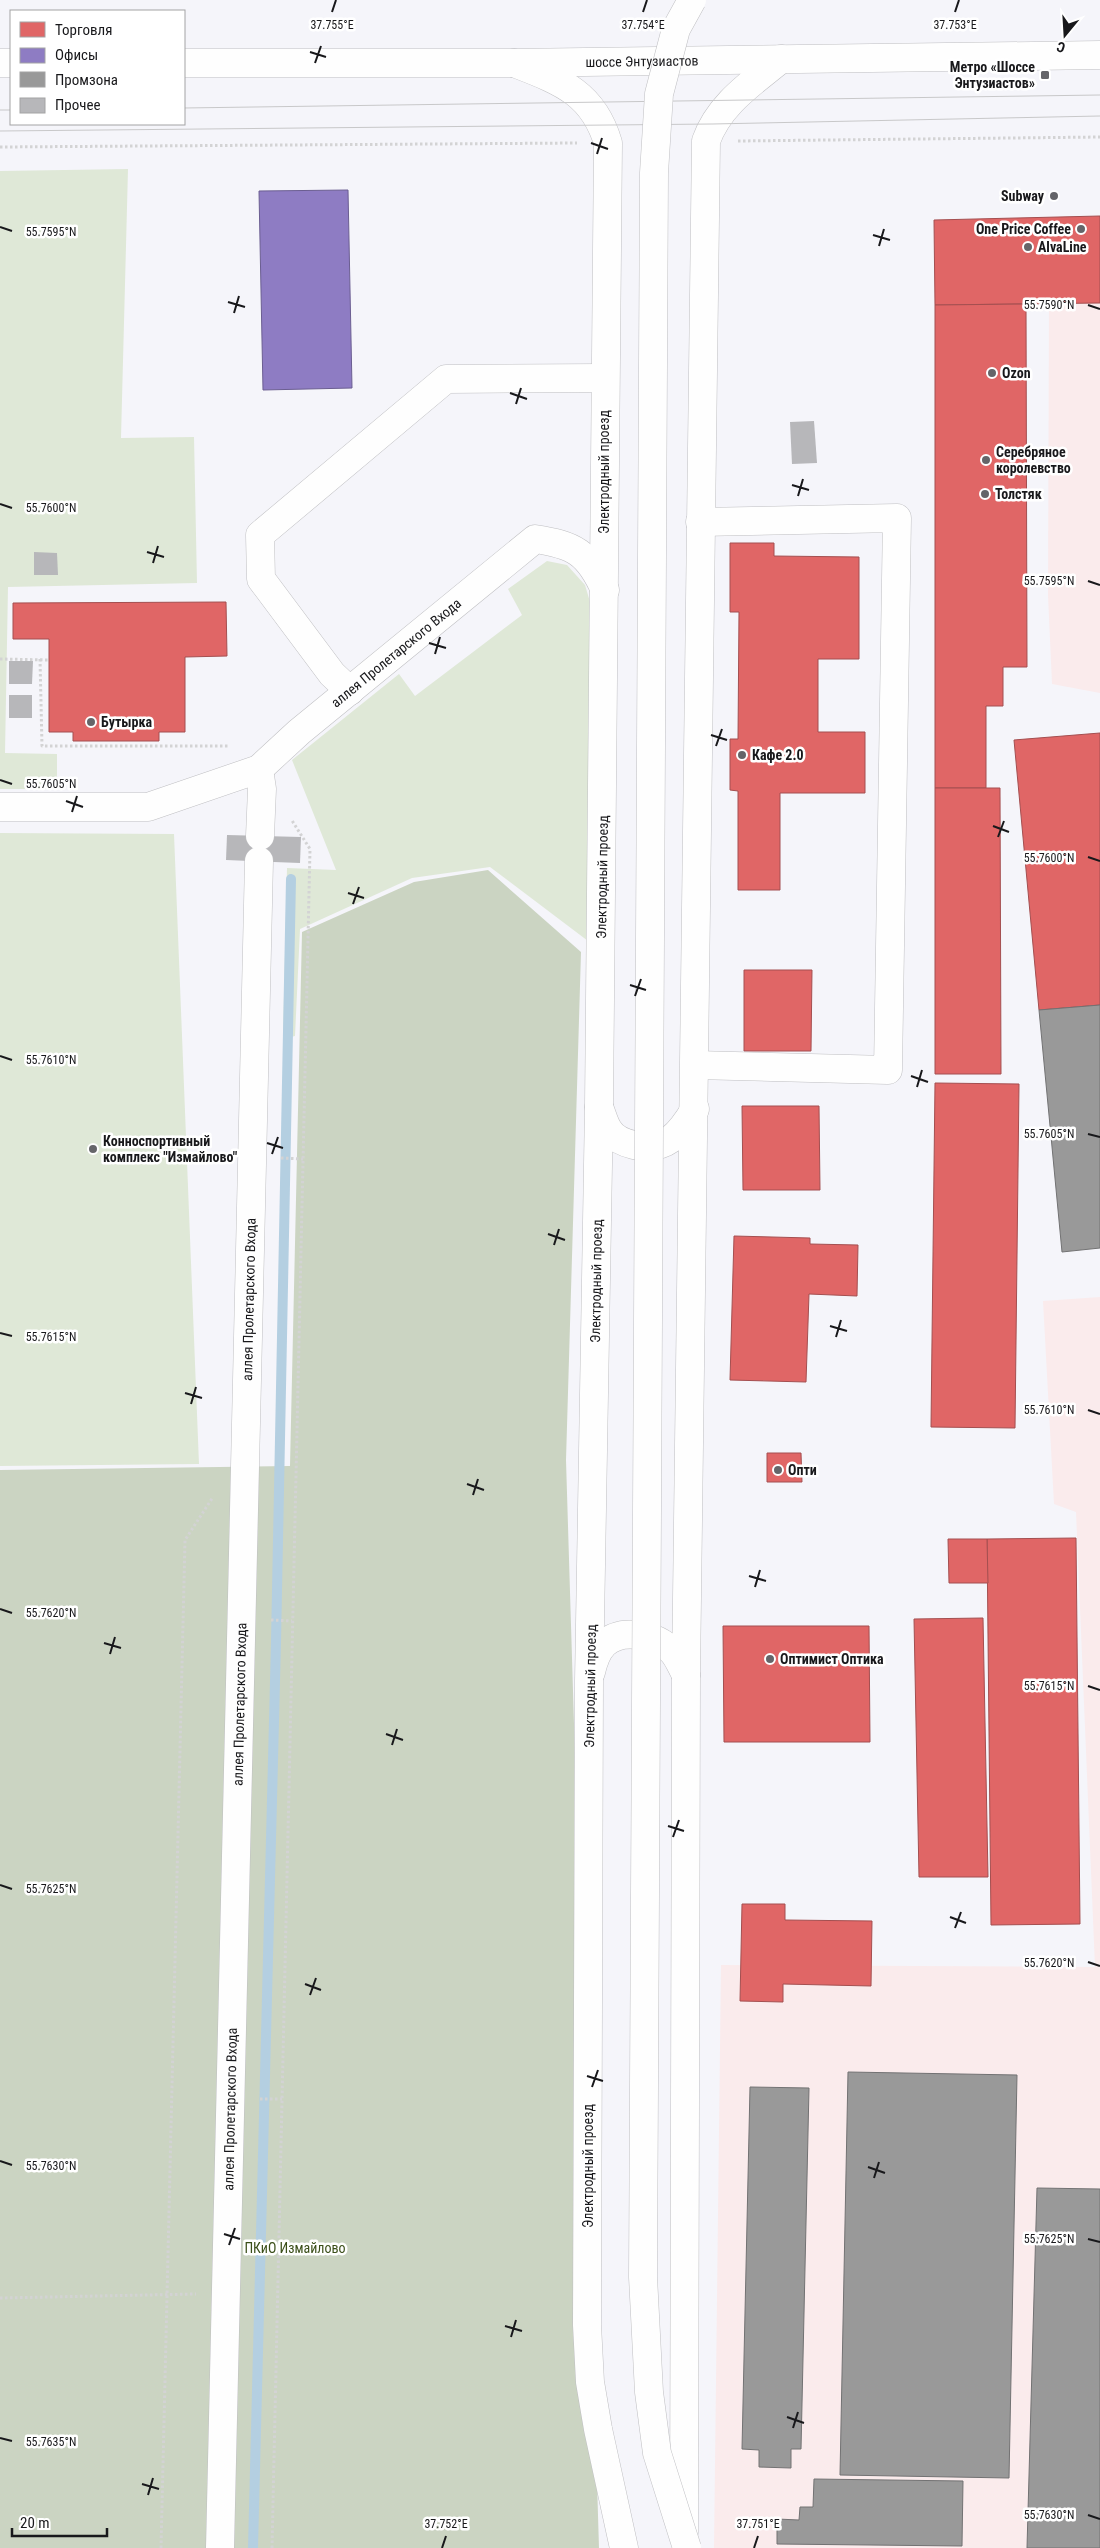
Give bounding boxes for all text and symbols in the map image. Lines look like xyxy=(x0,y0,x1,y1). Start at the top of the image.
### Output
legend xyxy=(10,10,185,125)
north arrow xyxy=(1040,10,1090,60)
text: 37.755°E xyxy=(310,18,354,32)
text: 37.754°E xyxy=(621,18,665,32)
text: 37.753°E xyxy=(933,18,977,32)
text: Торговля xyxy=(55,21,112,39)
text: С xyxy=(1055,39,1067,56)
text: Офисы xyxy=(55,46,98,64)
street label: шоссе Энтузиастов xyxy=(585,52,699,70)
place label: Метро «Шоссе Энтузиастов» xyxy=(950,59,1035,91)
marker: Метро «Шоссе Энтузиастов» xyxy=(1039,69,1051,81)
text: Промзона xyxy=(55,71,118,89)
text: Прочее xyxy=(55,96,101,114)
place label: Subway xyxy=(1001,188,1045,204)
marker: Subway xyxy=(1048,190,1060,202)
place label: One Price Coffee xyxy=(976,221,1071,237)
marker: One Price Coffee xyxy=(1075,223,1087,235)
text: 55.7595°N xyxy=(26,225,76,239)
place label: AlvaLine xyxy=(1038,239,1087,255)
marker: AlvaLine xyxy=(1022,241,1034,253)
text: 55.7590°N xyxy=(1024,298,1074,312)
place label: Ozon xyxy=(1002,365,1031,381)
marker: Ozon xyxy=(986,367,998,379)
street label: Электродный проезд xyxy=(596,410,612,534)
place label: Серебряное королевство xyxy=(996,444,1071,476)
marker: Серебряное королевство xyxy=(980,454,992,466)
place label: Толстяк xyxy=(995,486,1042,502)
marker: Толстяк xyxy=(979,488,991,500)
text: 55.7600°N xyxy=(26,501,76,515)
text: 55.7595°N xyxy=(1024,574,1074,588)
street label: аллея Пролетарского Входа xyxy=(328,595,464,711)
place label: Бутырка xyxy=(101,714,152,730)
marker: Бутырка xyxy=(85,716,97,728)
place label: Кафе 2.0 xyxy=(752,747,804,763)
marker: Кафе 2.0 xyxy=(736,749,748,761)
text: 55.7605°N xyxy=(26,777,76,791)
street label: Электродный проезд xyxy=(593,814,611,939)
text: 55.7600°N xyxy=(1024,851,1074,865)
text: 55.7610°N xyxy=(26,1053,76,1067)
text: 55.7605°N xyxy=(1024,1127,1074,1141)
place label: Конноспортивный комплекс "Измайлово" xyxy=(103,1133,238,1165)
marker: Конноспортивный комплекс "Измайлово" xyxy=(87,1143,99,1155)
street label: аллея Пролетарского Входа xyxy=(239,1218,259,1381)
street label: Электродный проезд xyxy=(587,1218,605,1343)
text: 55.7615°N xyxy=(26,1330,76,1344)
text: 55.7610°N xyxy=(1024,1403,1074,1417)
place label: Опти xyxy=(788,1462,817,1478)
marker: Опти xyxy=(772,1464,784,1476)
text: 55.7620°N xyxy=(26,1606,76,1620)
street label: аллея Пролетарского Входа xyxy=(230,1622,249,1786)
street label: Электродный проезд xyxy=(581,1623,599,1748)
place label: Оптимист Оптика xyxy=(780,1651,884,1667)
marker: Оптимист Оптика xyxy=(764,1653,776,1665)
text: 55.7615°N xyxy=(1024,1679,1074,1693)
text: 55.7625°N xyxy=(26,1882,76,1896)
text: 55.7620°N xyxy=(1024,1956,1074,1970)
street label: аллея Пролетарского Входа xyxy=(220,2027,240,2191)
street label: Электродный проезд xyxy=(580,2104,596,2228)
text: 55.7630°N xyxy=(26,2159,76,2173)
text: 55.7625°N xyxy=(1024,2232,1074,2246)
park label: ПКиО Измайлово xyxy=(244,2240,346,2256)
text: 55.7635°N xyxy=(26,2435,76,2449)
scale bar xyxy=(12,2506,108,2538)
text: 55.7630°N xyxy=(1024,2508,1074,2522)
text: 20 m xyxy=(20,2514,50,2532)
text: 37.752°E xyxy=(424,2517,468,2531)
text: 37.751°E xyxy=(736,2517,780,2531)

